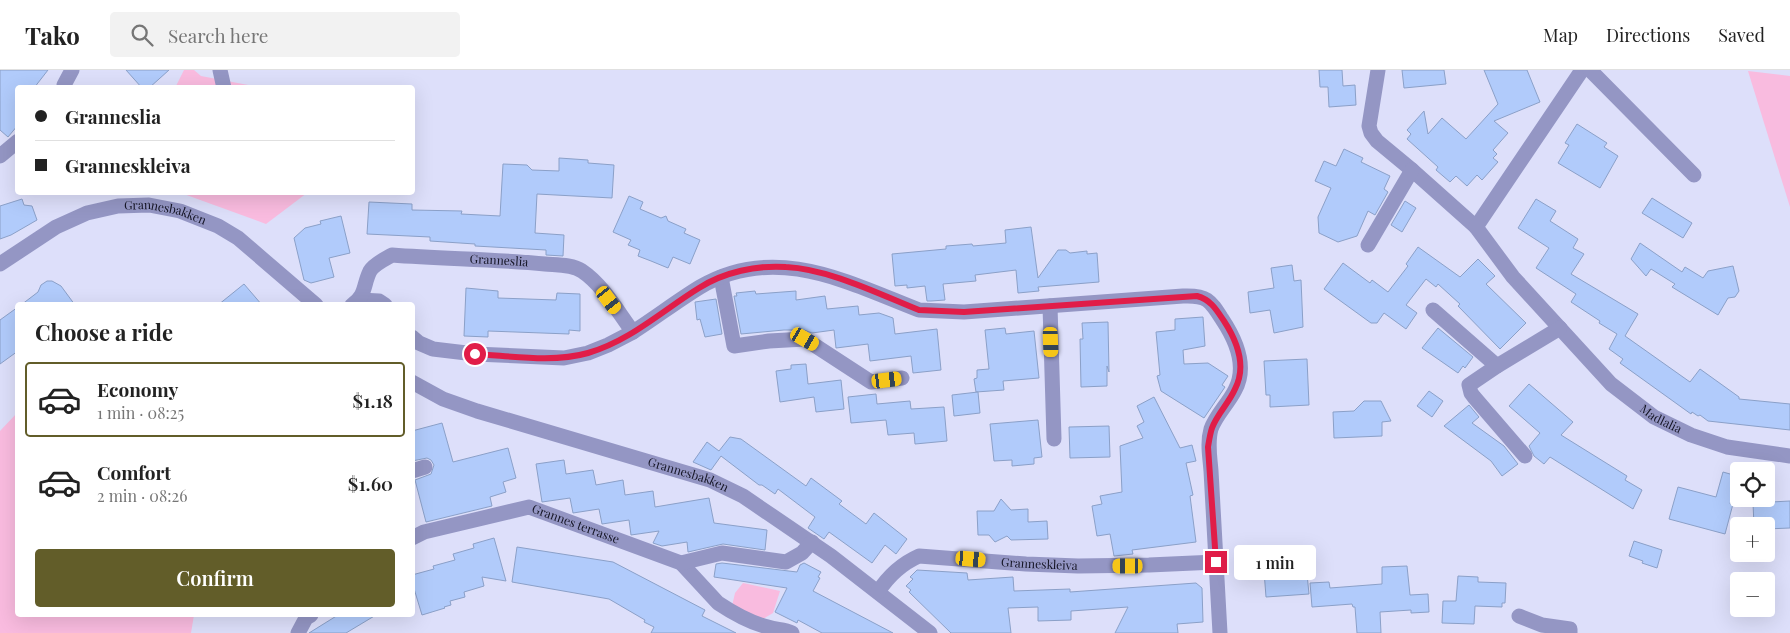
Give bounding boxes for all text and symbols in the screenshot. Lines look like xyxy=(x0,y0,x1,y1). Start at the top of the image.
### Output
search box xyxy=(110,12,460,57)
text: Tako xyxy=(25,19,80,51)
icon: search xyxy=(128,21,156,49)
text: Search here xyxy=(168,22,268,48)
text: Map xyxy=(1543,23,1578,47)
text: Directions xyxy=(1606,23,1690,47)
text: Saved xyxy=(1718,23,1765,47)
text: Granneslia xyxy=(65,103,161,129)
text: Granneskleiva xyxy=(65,152,191,178)
street label: Grannesbakken xyxy=(124,196,209,228)
street label: Granneslia xyxy=(469,250,529,269)
car xyxy=(593,284,624,316)
text: Choose a ride xyxy=(35,317,173,347)
car xyxy=(788,325,821,353)
car xyxy=(1042,327,1059,357)
route start xyxy=(464,343,486,365)
car xyxy=(871,371,902,389)
text: Economy xyxy=(97,376,178,402)
icon: car xyxy=(37,377,82,422)
text: $1.18 xyxy=(353,387,393,413)
street label: Madlalia xyxy=(1637,400,1685,436)
text: 1 min · 08:25 xyxy=(97,402,184,423)
street label: Grannesbakken xyxy=(646,453,732,495)
text: Comfort xyxy=(97,459,171,485)
icon: car xyxy=(37,460,82,505)
map controls xyxy=(1730,462,1775,617)
button: locate xyxy=(1730,462,1775,507)
text: $1.60 xyxy=(348,470,393,496)
text: 2 min · 08:26 xyxy=(97,485,187,506)
street label: Grannes terrasse xyxy=(530,500,622,547)
button: + xyxy=(1730,517,1775,562)
callout: 1 min xyxy=(1234,544,1316,580)
button: Confirm xyxy=(35,549,395,607)
car xyxy=(955,550,986,568)
route end xyxy=(1205,551,1227,573)
text: 1 min xyxy=(1256,552,1294,573)
street label: Granneskleiva xyxy=(1001,553,1078,573)
car xyxy=(1113,559,1143,574)
button: − xyxy=(1730,572,1775,617)

